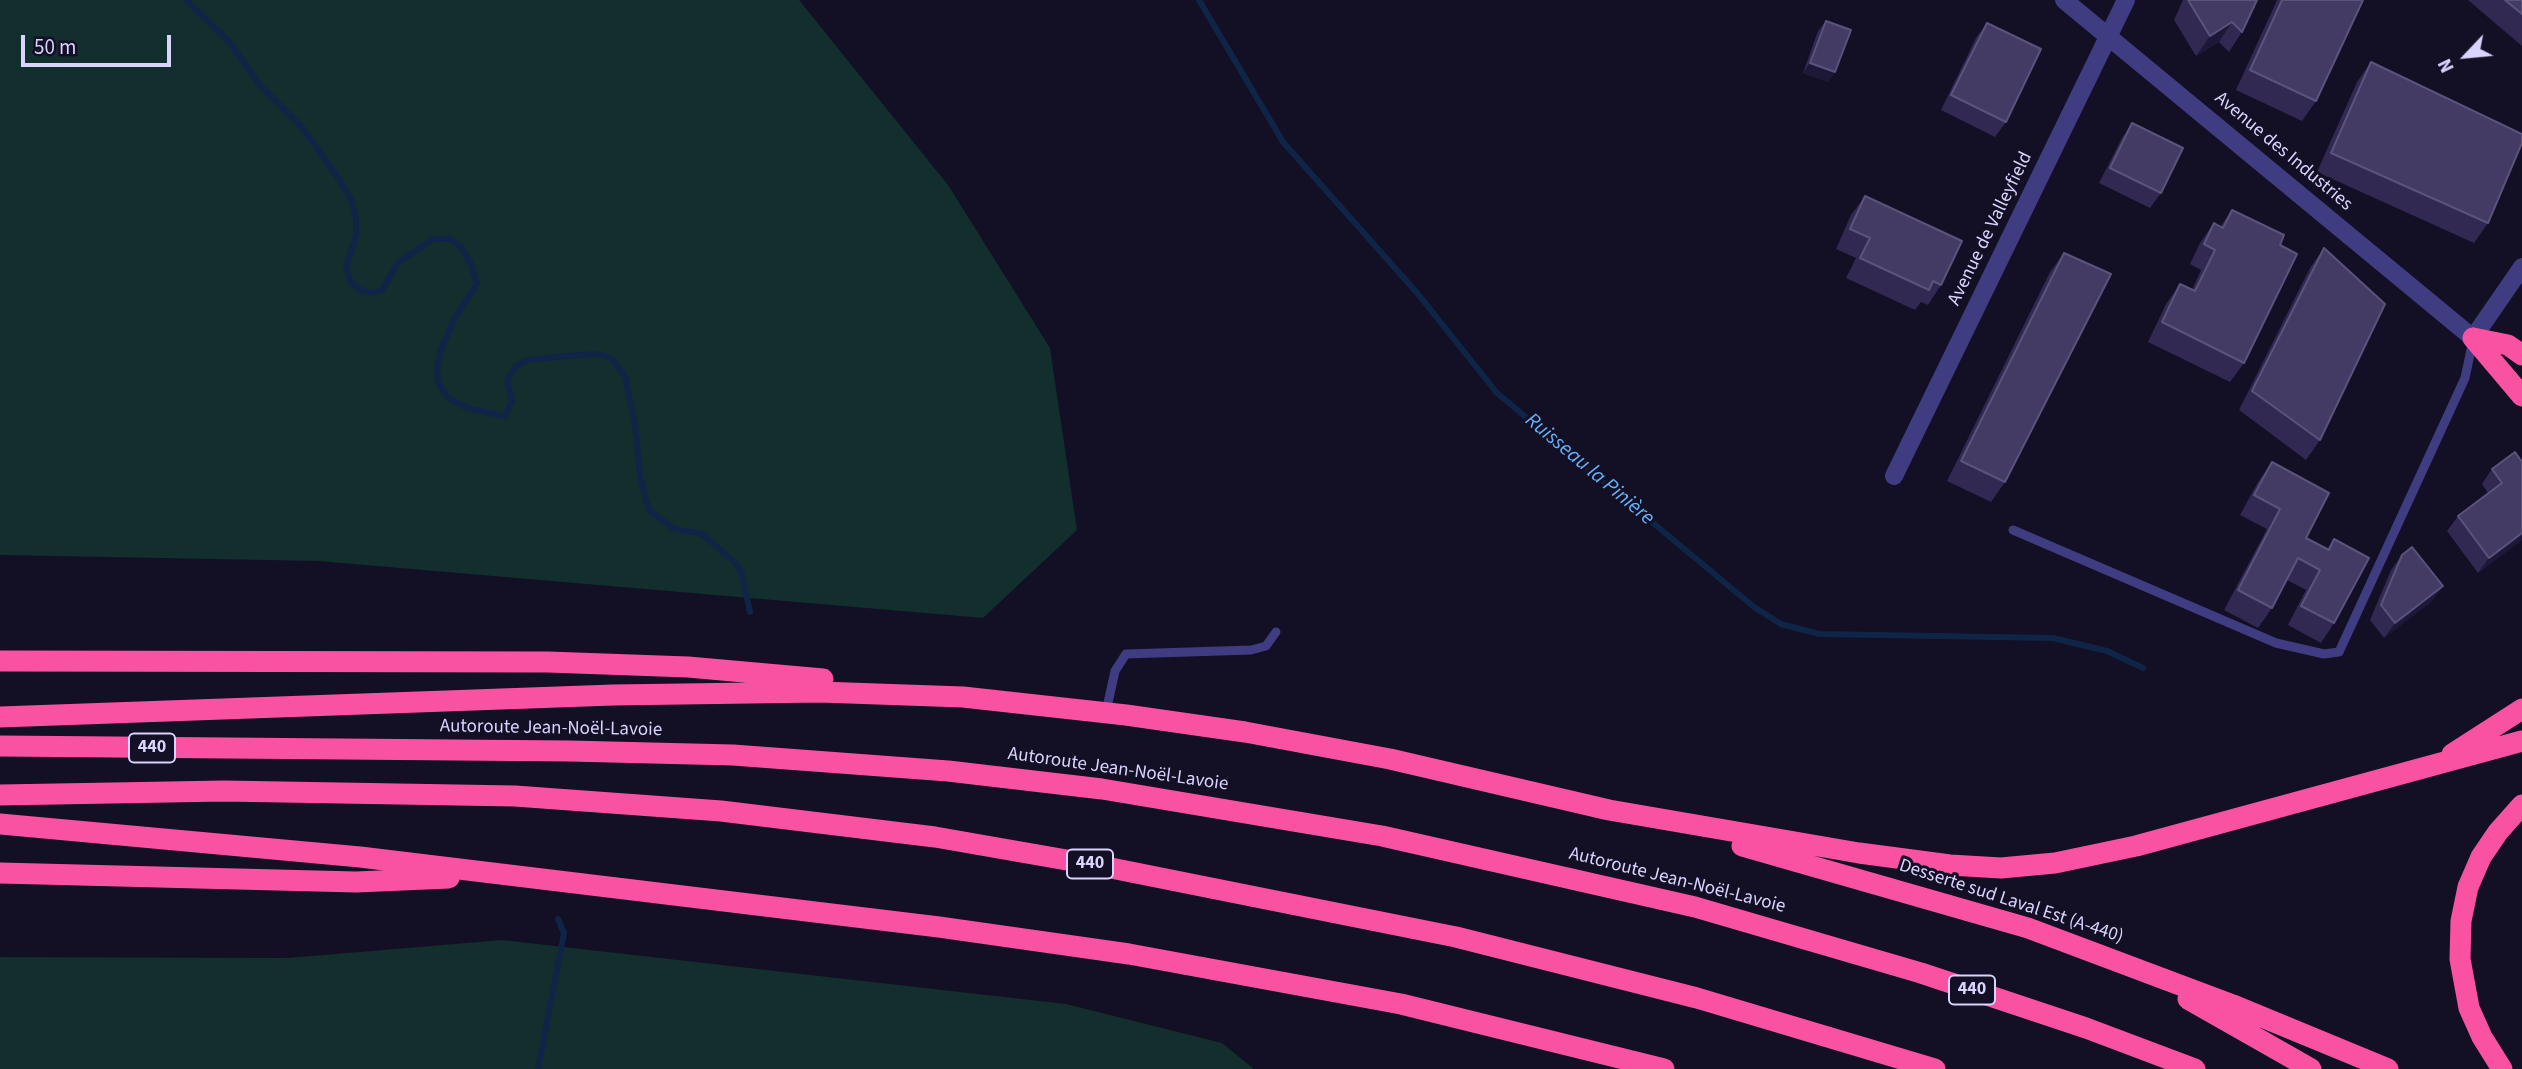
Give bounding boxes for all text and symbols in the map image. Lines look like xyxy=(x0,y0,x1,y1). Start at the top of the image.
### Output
scale bar xyxy=(24,21,175,65)
north arrow xyxy=(2431,21,2501,91)
text: 50 m xyxy=(34,32,76,62)
text: N xyxy=(2432,54,2462,77)
street label: Avenue des Industries xyxy=(2209,88,2357,216)
street label: Avenue de Valleyfield xyxy=(1944,148,2038,310)
water label: Ruisseau la Pinière xyxy=(1519,408,1659,532)
street label: Autoroute Jean-Noël-Lavoie xyxy=(440,716,662,742)
road number: 440 xyxy=(129,734,175,762)
street label: Autoroute Jean-Noël-Lavoie xyxy=(1006,743,1230,797)
street label: Autoroute Jean-Noël-Lavoie xyxy=(1566,843,1788,919)
road number: 440 xyxy=(1067,850,1113,878)
street label: Desserte sud Laval Est (A-440) xyxy=(1896,855,2126,949)
road number: 440 xyxy=(1949,975,1995,1004)

